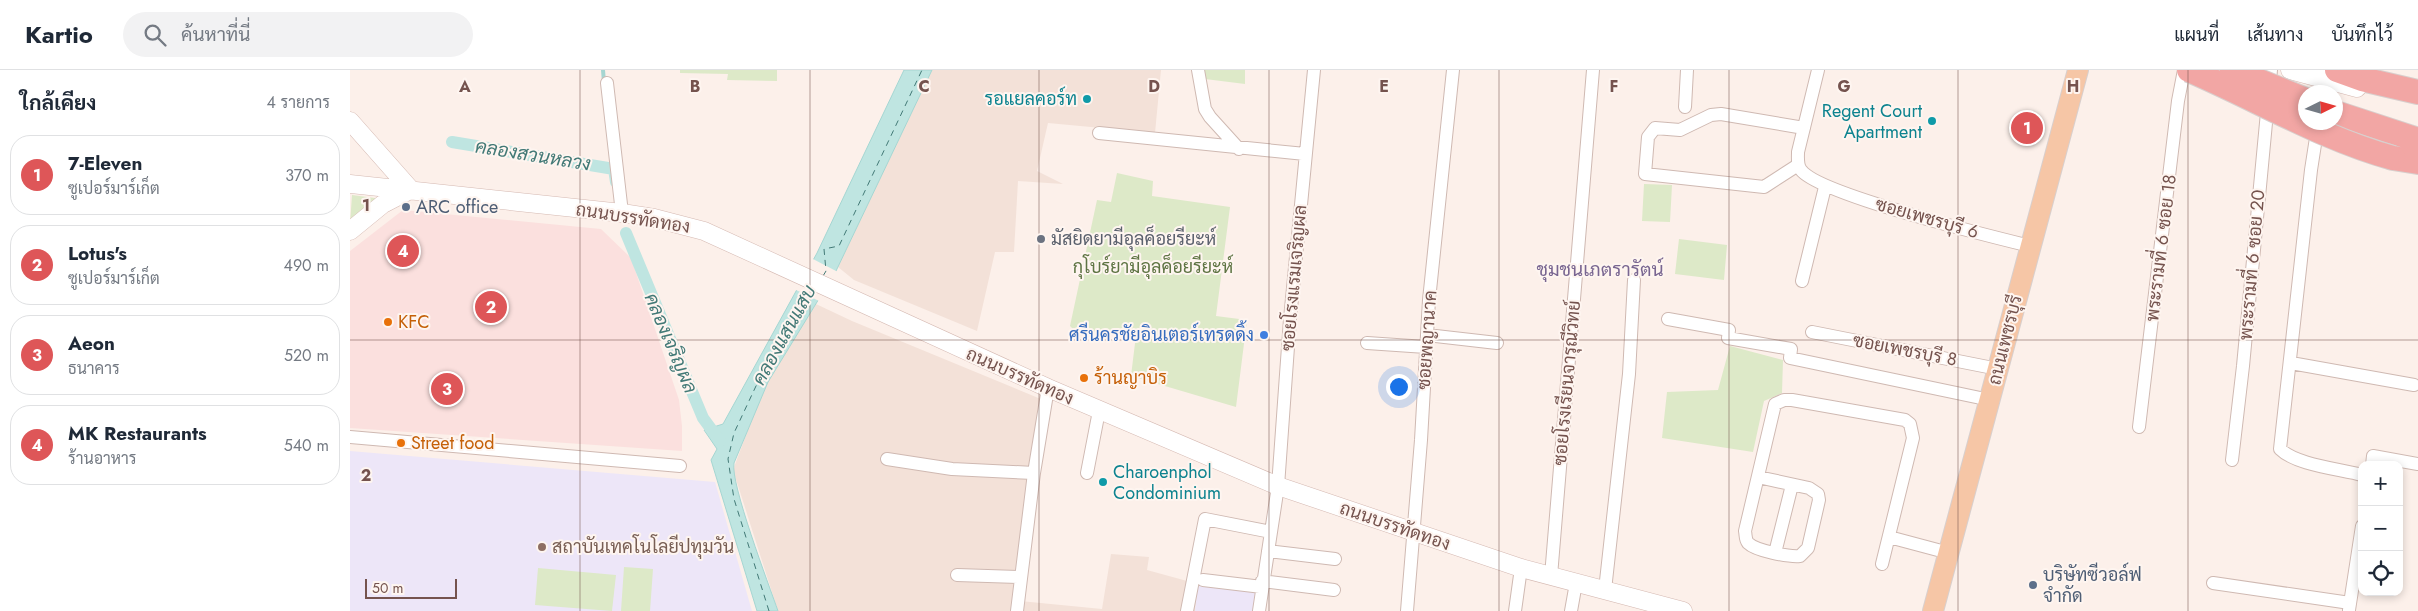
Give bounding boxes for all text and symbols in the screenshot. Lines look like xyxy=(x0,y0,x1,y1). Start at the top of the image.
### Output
search box xyxy=(123,12,473,57)
text: Kartio xyxy=(25,17,93,52)
icon: search xyxy=(141,21,169,49)
text: ค้นหาที่นี่ xyxy=(181,21,250,48)
text: แผนที่ xyxy=(2174,22,2219,48)
text: เส้นทาง xyxy=(2247,22,2303,48)
text: บันทึกไว้ xyxy=(2331,22,2393,48)
text: A xyxy=(458,75,471,98)
text: B xyxy=(690,75,700,98)
text: C xyxy=(918,75,930,98)
text: D xyxy=(1148,75,1160,98)
text: E xyxy=(1379,75,1389,98)
text: F xyxy=(1610,75,1618,98)
text: G xyxy=(1837,75,1851,98)
text: H xyxy=(2067,75,2079,98)
north arrow xyxy=(2298,85,2343,130)
place label: รอแยลคอร์ท xyxy=(985,86,1077,112)
text: ใกล้เคียง xyxy=(20,88,96,118)
text: 4 รายการ xyxy=(266,91,330,114)
marker: รอแยลคอร์ท xyxy=(1081,93,1093,105)
place label: Regent Court Apartment xyxy=(1822,98,1923,145)
pin: 1 xyxy=(2011,109,2043,147)
marker: Regent Court Apartment xyxy=(1926,115,1938,127)
water label: คลองสวนหลวง xyxy=(473,133,593,178)
text: 7-Eleven xyxy=(68,150,142,177)
text: 1 xyxy=(33,164,41,187)
text: 370 m xyxy=(285,164,329,187)
street label: พระรามที่ 6 ซอย 18 xyxy=(2136,173,2183,323)
text: ซูเปอร์มาร์เก็ต xyxy=(68,177,160,200)
street label: พระรามที่ 6 ซอย 20 xyxy=(2229,188,2272,341)
street label: ซอยเพชรบุรี 6 xyxy=(1872,191,1982,245)
text: 1 xyxy=(362,194,370,217)
place label: ARC office xyxy=(416,194,498,220)
street label: ถนนบรรทัดทอง xyxy=(574,196,692,240)
marker: ARC office xyxy=(400,201,412,213)
street label: ซอยโรงแรมเจริญผล xyxy=(1275,204,1313,352)
place label: มัสยิดยามีอุลค็อยรียะห์ xyxy=(1051,225,1216,252)
pin: 4 xyxy=(387,232,419,270)
marker: มัสยิดยามีอุลค็อยรียะห์ xyxy=(1035,233,1047,245)
text: Lotus's xyxy=(68,240,127,267)
park label: กุโบร์ยามีอุลค็อยรียะห์ xyxy=(1073,253,1233,280)
text: 2 xyxy=(32,254,42,277)
text: 490 m xyxy=(284,254,329,277)
district label: ชุมชนเภตรารัตน์ xyxy=(1536,256,1664,283)
text: ซูเปอร์มาร์เก็ต xyxy=(68,267,160,290)
water label: คลองแสนแสบ xyxy=(745,280,823,390)
pin: 2 xyxy=(475,288,507,326)
water label: คลองเจริญผล xyxy=(638,289,704,397)
street label: ซอยพญานาค xyxy=(1411,289,1443,391)
street label: ถนนเพชรบุรี xyxy=(1981,292,2029,388)
street label: ซอยโรงเรียนจารุณีวิทย์ xyxy=(1547,299,1587,467)
place label: KFC xyxy=(398,309,430,335)
marker: KFC xyxy=(382,316,394,328)
place label: ศรีนครชัยอินเตอร์เทรดดิ้ง xyxy=(1069,320,1254,348)
street label: ซอยเพชรบุรี 8 xyxy=(1851,327,1959,373)
marker: ศรีนครชัยอินเตอร์เทรดดิ้ง xyxy=(1258,329,1270,341)
text: Aeon xyxy=(68,330,115,357)
street label: ถนนบรรทัดทอง xyxy=(962,341,1078,411)
text: 3 xyxy=(32,344,42,367)
text: 520 m xyxy=(284,344,329,367)
text: ธนาคาร xyxy=(68,357,120,380)
place label: ร้านญาบิร xyxy=(1094,365,1167,391)
pin: 3 xyxy=(431,370,463,408)
marker: ร้านญาบิร xyxy=(1078,372,1090,384)
your location xyxy=(1386,374,1412,400)
text: MK Restaurants xyxy=(68,420,207,447)
place label: Street food xyxy=(411,430,494,456)
text: 4 xyxy=(31,434,43,457)
text: 540 m xyxy=(284,434,329,457)
marker: Street food xyxy=(395,437,407,449)
text: ร้านอาหาร xyxy=(68,447,137,470)
place label: Charoenphol Condominium xyxy=(1113,459,1221,506)
map controls xyxy=(2358,461,2403,596)
button: + xyxy=(2358,461,2403,506)
text: 2 xyxy=(361,464,371,487)
marker: Charoenphol Condominium xyxy=(1097,476,1109,488)
street label: ถนนบรรทัดทอง xyxy=(1336,495,1454,557)
button: − xyxy=(2358,506,2403,551)
place label: สถาบันเทคโนโลยีปทุมวัน xyxy=(552,534,734,560)
marker: สถาบันเทคโนโลยีปทุมวัน xyxy=(536,541,548,553)
button: locate xyxy=(2358,551,2403,596)
place label: บริษัทซีวอล์ฟ จำกัด xyxy=(2043,562,2142,609)
scale bar xyxy=(365,576,458,599)
text: 50 m xyxy=(372,578,403,598)
marker: บริษัทซีวอล์ฟ จำกัด xyxy=(2027,579,2039,591)

